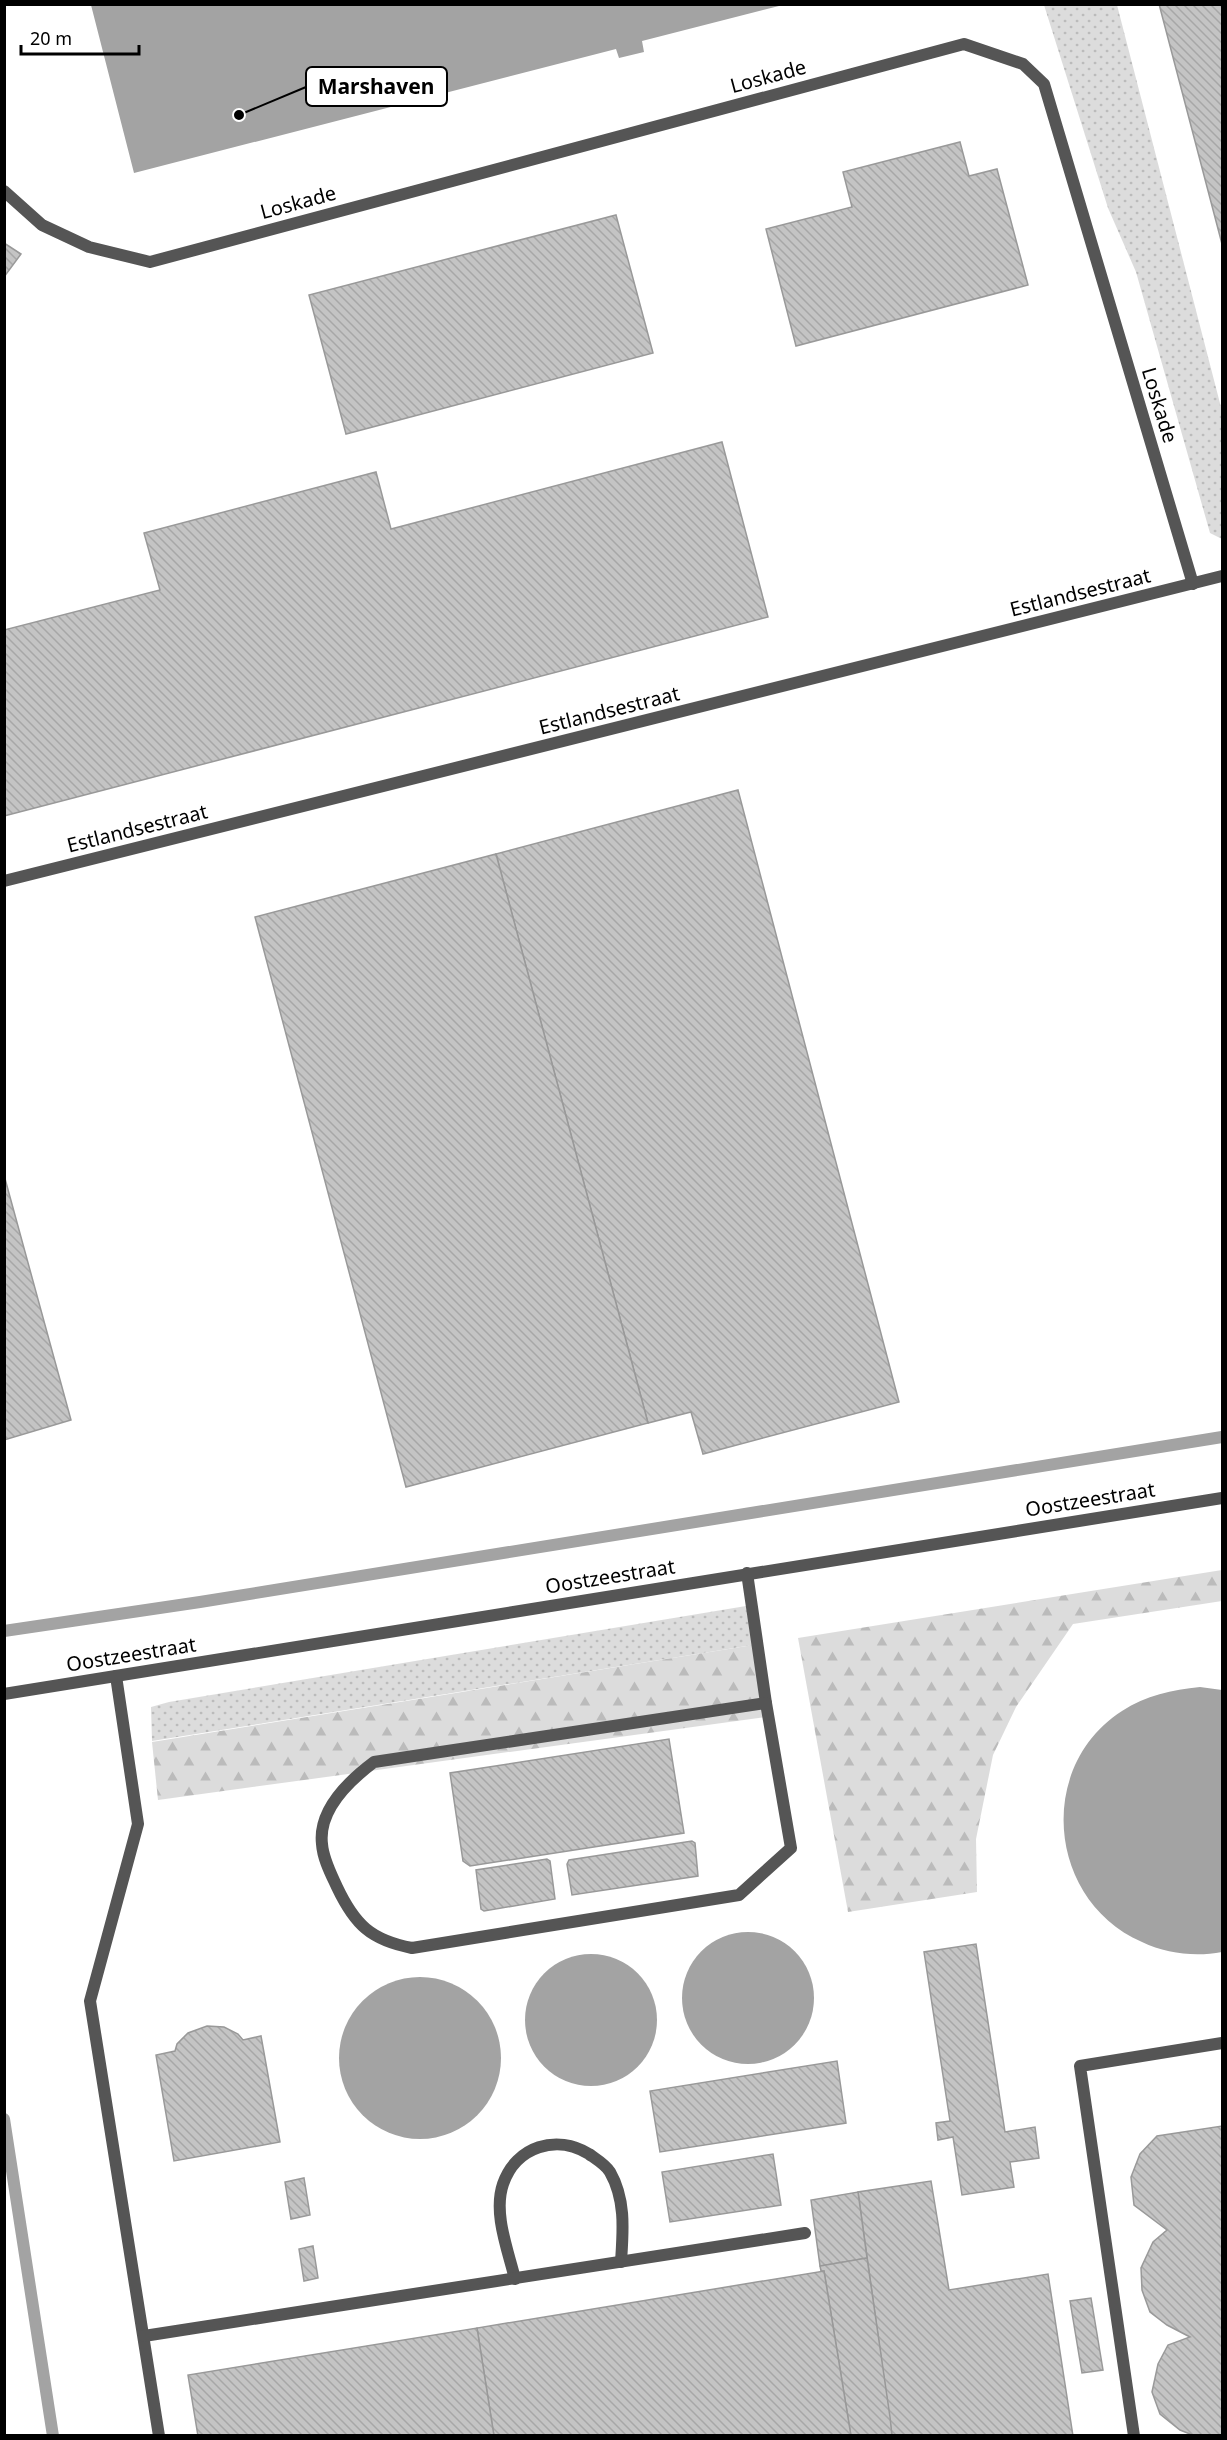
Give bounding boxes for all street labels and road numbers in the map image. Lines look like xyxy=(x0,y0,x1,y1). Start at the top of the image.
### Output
street label: Loskade xyxy=(727,53,809,99)
street label: Loskade xyxy=(257,179,339,225)
street label: Loskade xyxy=(1136,364,1184,446)
street label: Estlandsestraat xyxy=(1007,561,1153,623)
street label: Estlandsestraat xyxy=(536,679,682,741)
street label: Estlandsestraat xyxy=(64,797,210,859)
street label: Oostzeestraat xyxy=(1023,1475,1157,1523)
street label: Oostzeestraat xyxy=(543,1552,677,1600)
street label: Oostzeestraat xyxy=(64,1630,198,1678)

